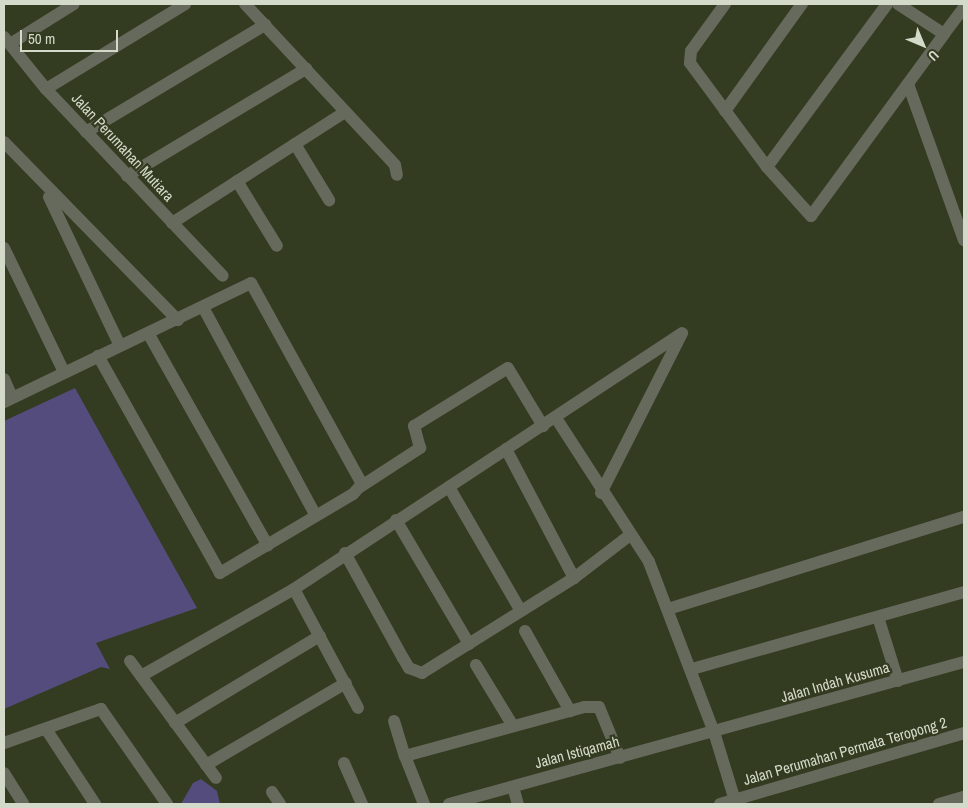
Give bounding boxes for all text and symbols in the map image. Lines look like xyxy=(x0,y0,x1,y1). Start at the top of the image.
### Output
scale bar xyxy=(22,20,120,52)
north arrow xyxy=(898,20,948,70)
text: 50 m xyxy=(28,28,55,49)
text: U xyxy=(924,46,943,65)
street label: Jalan Perumahan Mutiara xyxy=(68,89,178,205)
street label: Jalan Indah Kusuma xyxy=(779,658,891,706)
street label: Jalan Perumahan Permata Teropong 2 xyxy=(741,713,949,789)
street label: Jalan Istiqamah xyxy=(533,732,621,772)

